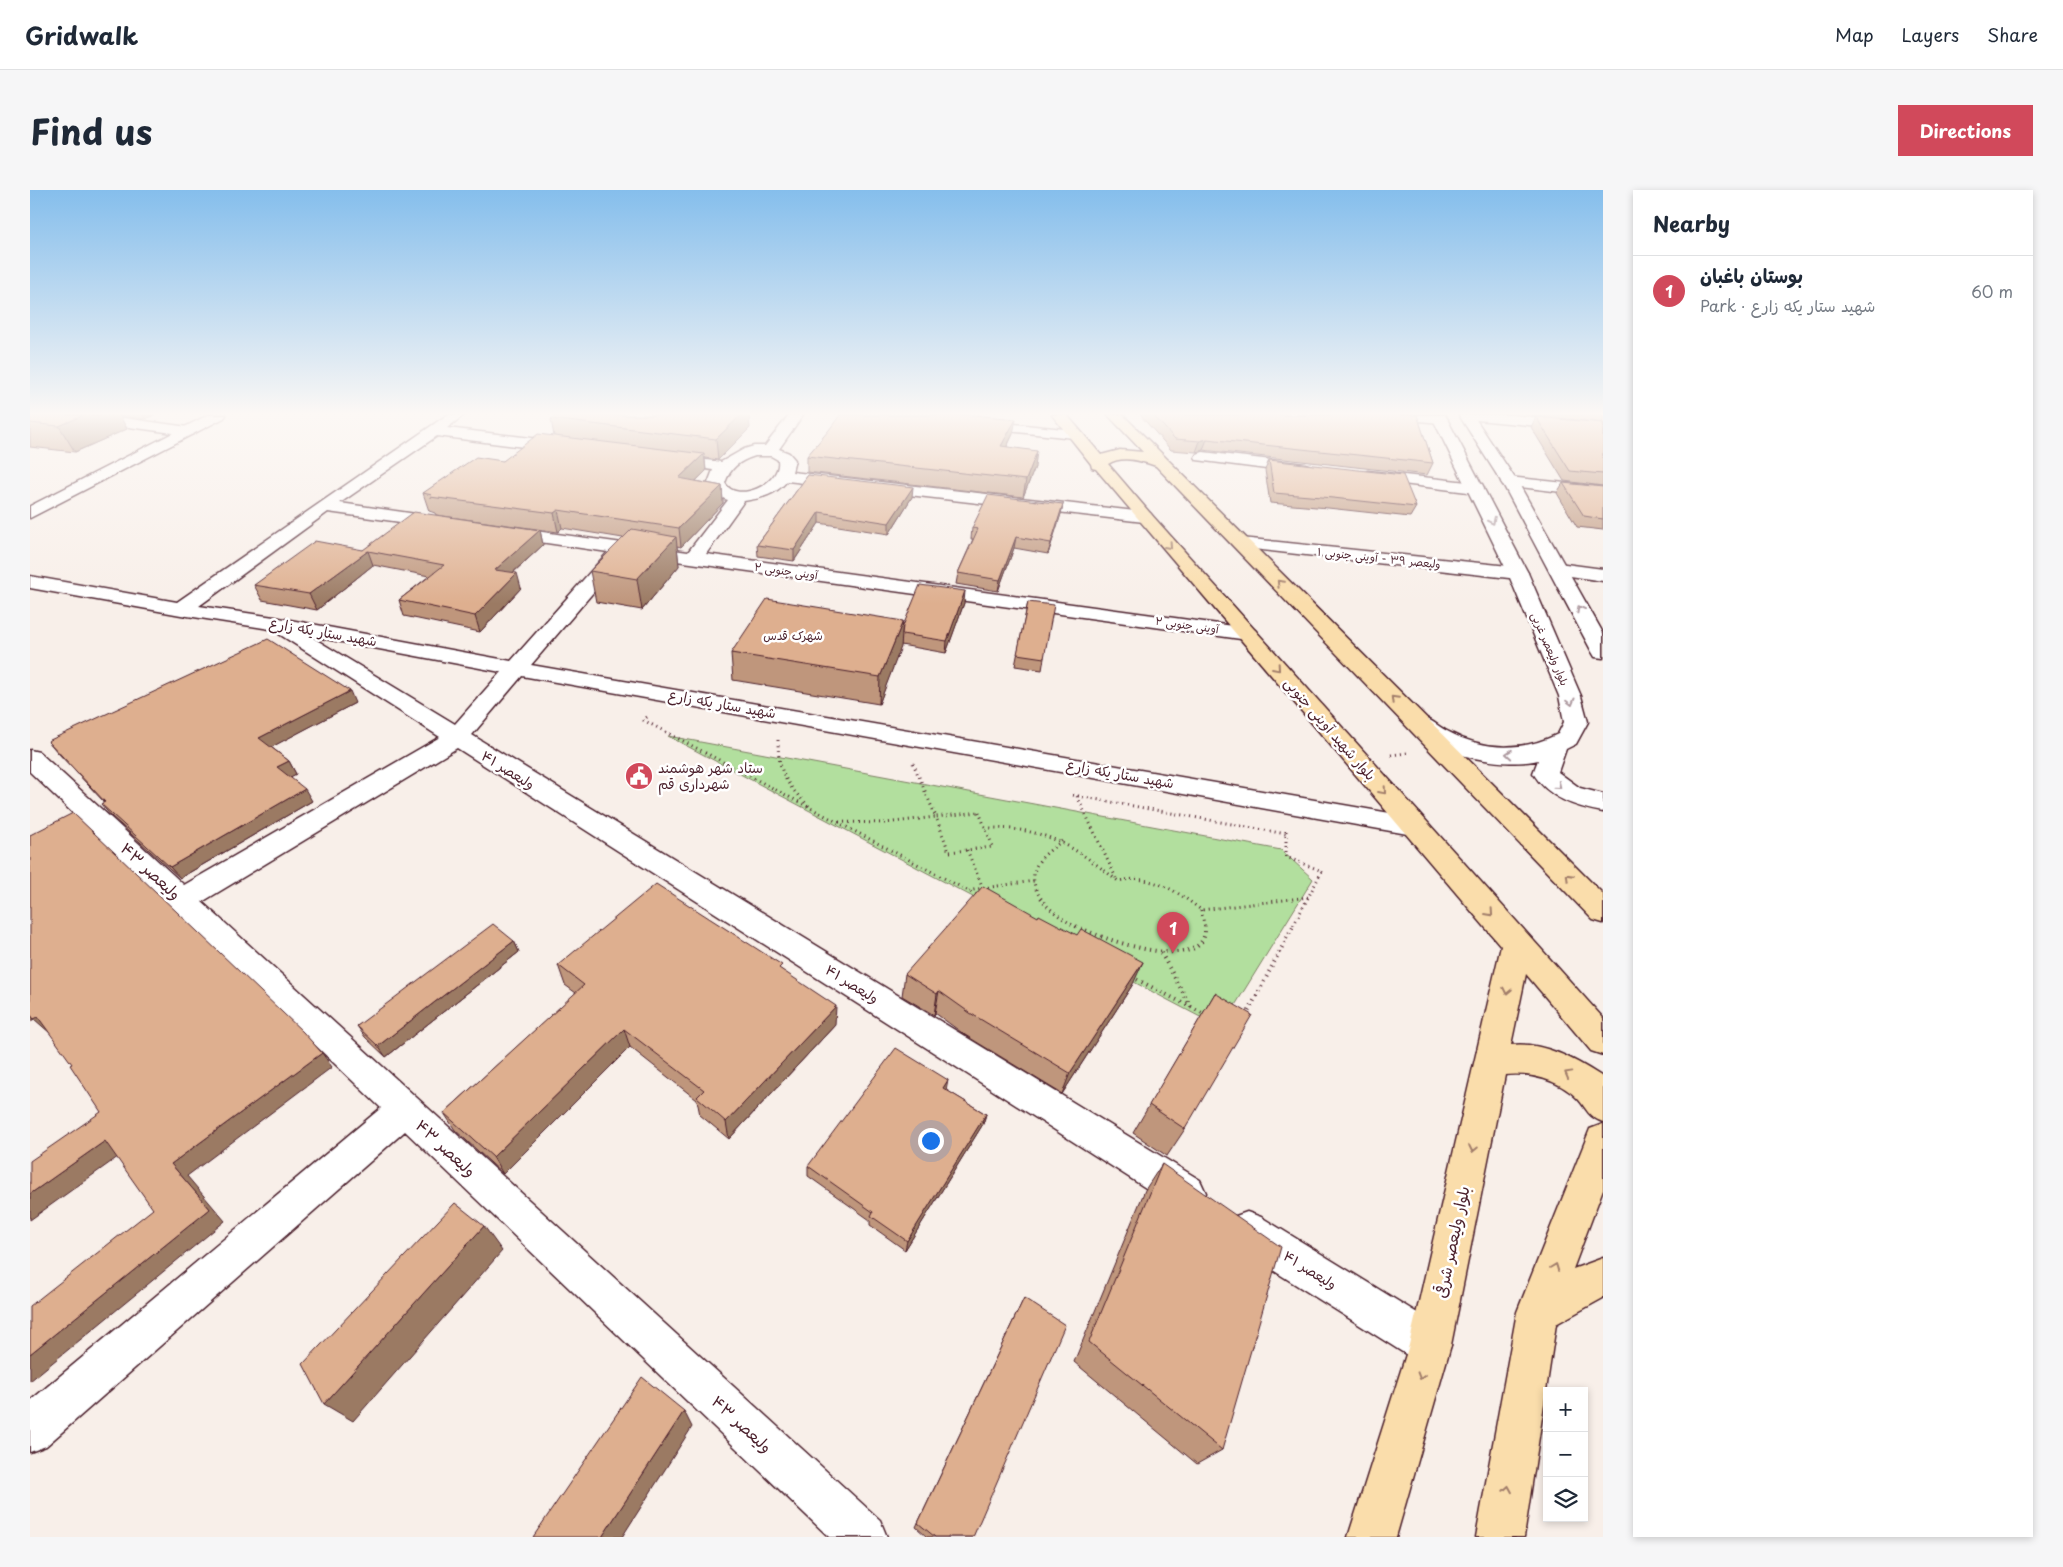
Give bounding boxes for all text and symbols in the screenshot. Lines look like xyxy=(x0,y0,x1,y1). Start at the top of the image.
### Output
text: Gridwalk xyxy=(25,17,138,53)
text: Map xyxy=(1835,21,1874,48)
text: Layers xyxy=(1902,21,1959,48)
text: Share xyxy=(1987,21,2038,48)
text: Find us xyxy=(30,104,152,157)
button: Directions xyxy=(1898,105,2033,156)
text: Nearby xyxy=(1653,207,1730,239)
text: بوستان باغبان xyxy=(1700,261,1803,289)
text: 1 xyxy=(1665,279,1673,303)
text: 60 m xyxy=(1971,279,2013,303)
text: Park · شهید ستار یکه زارع xyxy=(1700,293,1875,317)
one-way arrow xyxy=(1486,516,1496,525)
one-way arrow xyxy=(1163,540,1172,549)
street label: ولیعصر ۳۹ - آوینی جنوبی ۱ xyxy=(1317,543,1441,572)
street label: آوینی جنوبی ۲ xyxy=(753,558,820,584)
one-way arrow xyxy=(1277,580,1286,589)
one-way arrow xyxy=(1576,605,1586,614)
street label: بلوار ولیعصر غربی xyxy=(1527,609,1574,688)
street label: شهید ستار یکه زارع xyxy=(268,612,379,651)
street label: آوینی جنوبی ۲ xyxy=(1154,612,1221,638)
district label: شهرک قدس xyxy=(763,626,823,644)
one-way arrow xyxy=(1271,662,1280,671)
street label: بلوار شهید آوینی جنوبی xyxy=(1280,673,1381,785)
street label: شهید ستار یکه زارع xyxy=(667,684,778,723)
one-way arrow xyxy=(1391,696,1400,705)
one-way arrow xyxy=(1565,697,1575,705)
street label: ولیعصر ۴۱ xyxy=(477,745,539,794)
one-way arrow xyxy=(1505,749,1513,760)
street label: شهید ستار یکه زارع xyxy=(1065,754,1176,793)
place label: ستاد شهر هوشمند شهرداری قم xyxy=(658,757,763,795)
public building icon: ستاد شهر هوشمند شهرداری قم xyxy=(624,761,654,791)
one-way arrow xyxy=(1552,780,1561,789)
one-way arrow xyxy=(1377,785,1386,794)
street label: ولیعصر ۴۳ xyxy=(116,836,187,905)
one-way arrow xyxy=(1566,874,1575,883)
one-way arrow xyxy=(1484,907,1493,916)
pin: 1 xyxy=(1157,912,1189,953)
street label: ولیعصر ۴۱ xyxy=(821,959,883,1008)
one-way arrow xyxy=(1502,986,1513,995)
one-way arrow xyxy=(1564,1070,1573,1080)
street label: ولیعصر ۴۳ xyxy=(411,1113,482,1182)
your location xyxy=(918,1128,944,1154)
one-way arrow xyxy=(1468,1145,1478,1154)
street label: بلوار ولیعصر شرقی xyxy=(1427,1184,1475,1300)
street label: ولیعصر ۴۱ xyxy=(1279,1245,1341,1294)
one-way arrow xyxy=(1548,1263,1559,1272)
one-way arrow xyxy=(1416,1371,1426,1380)
map controls xyxy=(1543,1387,1588,1522)
button: + xyxy=(1543,1387,1588,1432)
street label: ولیعصر ۴۳ xyxy=(707,1389,778,1458)
button: − xyxy=(1543,1432,1588,1477)
button: layers xyxy=(1543,1477,1588,1522)
one-way arrow xyxy=(1503,1485,1513,1493)

